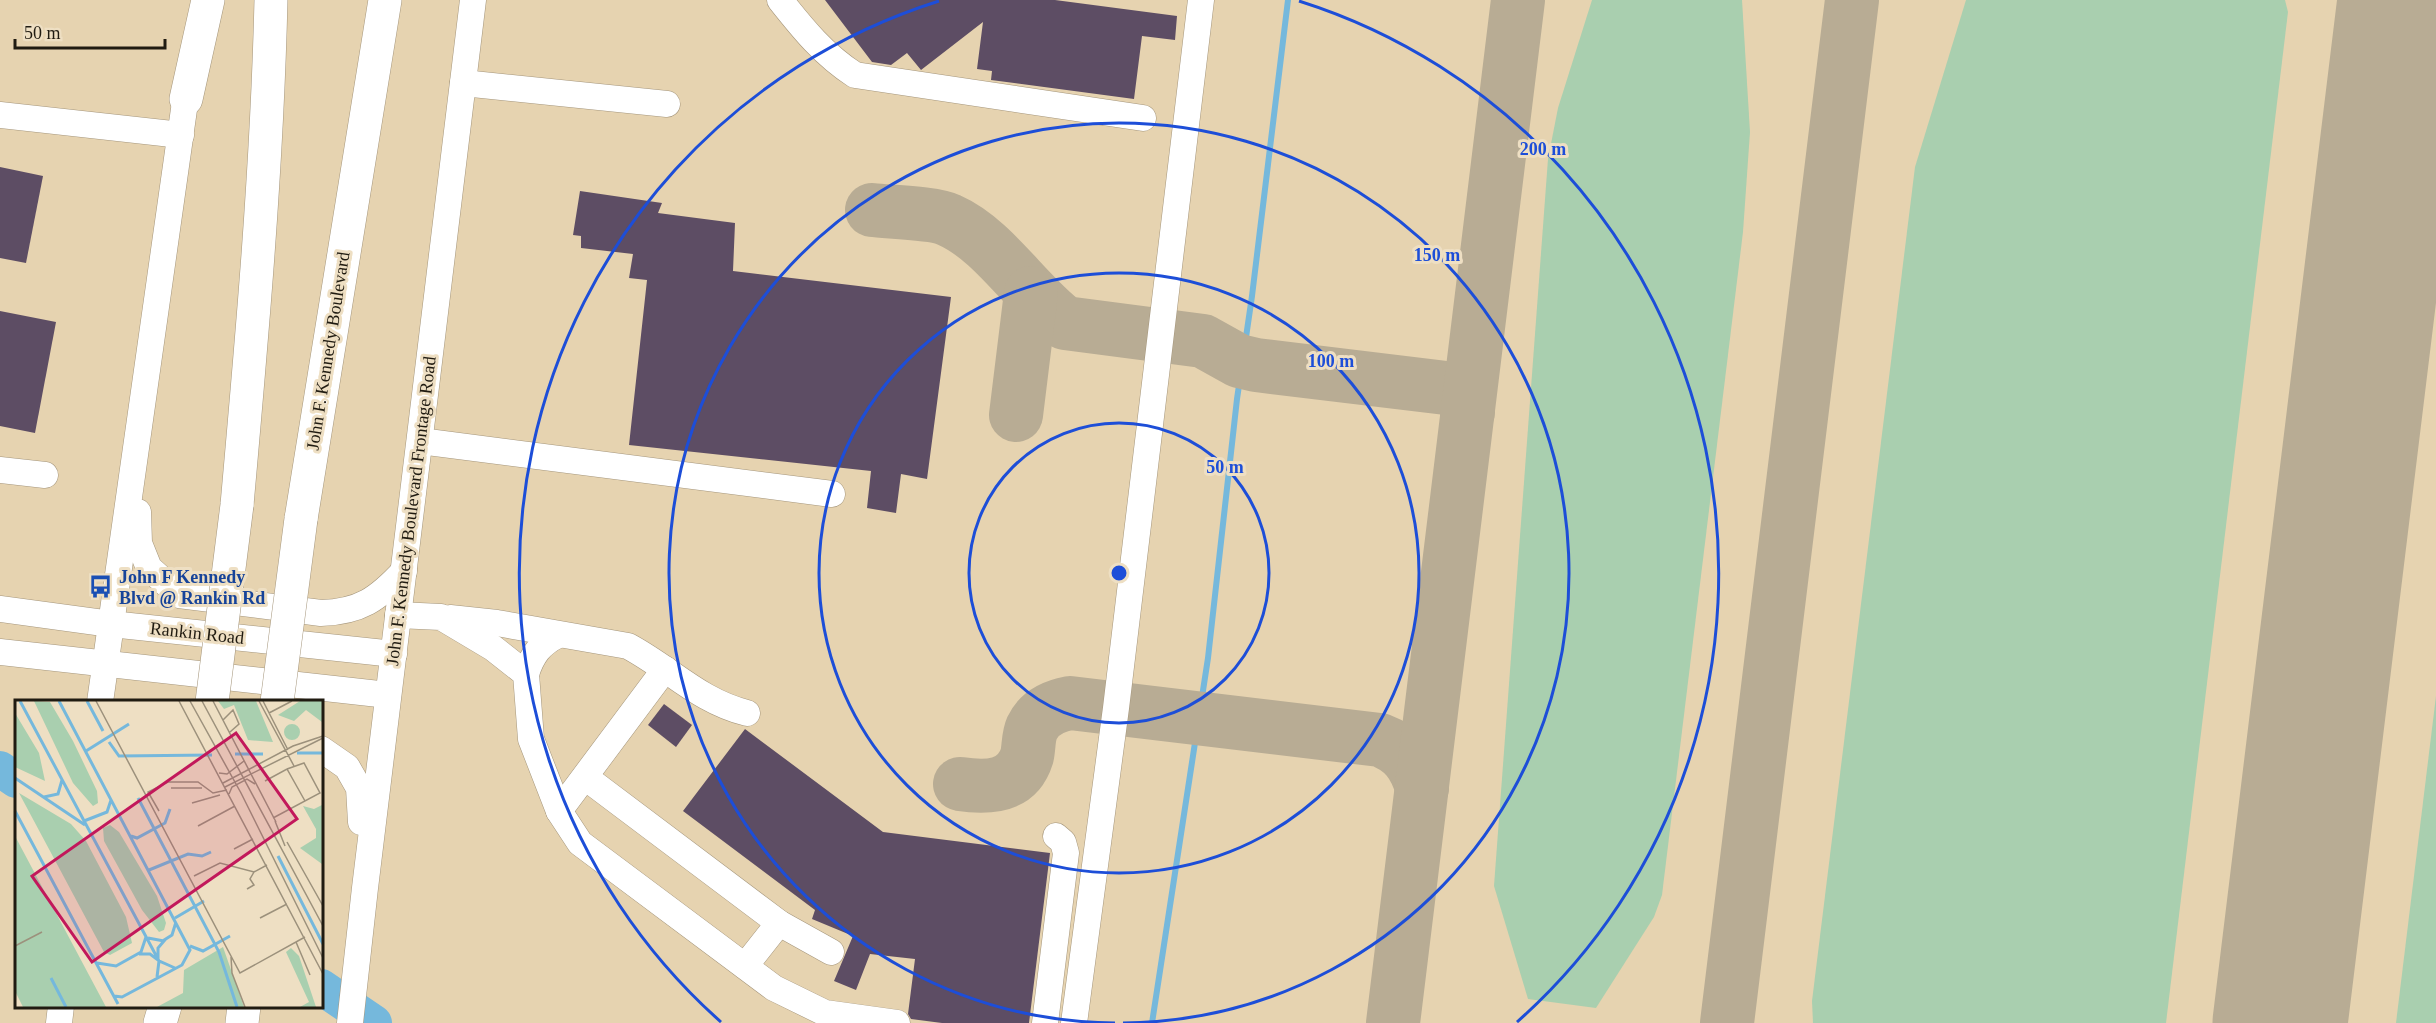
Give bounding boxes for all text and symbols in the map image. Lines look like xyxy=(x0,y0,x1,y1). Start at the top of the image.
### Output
scale bar xyxy=(15,12,165,50)
text: 50 m xyxy=(24,23,61,43)
text: 200 m xyxy=(1520,139,1566,159)
text: 150 m xyxy=(1414,245,1460,265)
street label: John F. Kennedy Boulevard xyxy=(302,250,354,452)
text: 100 m xyxy=(1308,351,1354,371)
street label: John F. Kennedy Boulevard Frontage Road xyxy=(382,355,440,667)
text: 50 m xyxy=(1206,457,1244,477)
centre of rings xyxy=(1109,563,1129,583)
place label: John F Kennedy Blvd @ Rankin Rd xyxy=(119,567,265,608)
bus stop icon: John F Kennedy Blvd @ Rankin Rd xyxy=(88,574,114,600)
street label: Rankin Road xyxy=(149,618,245,648)
inset map xyxy=(15,700,322,1008)

